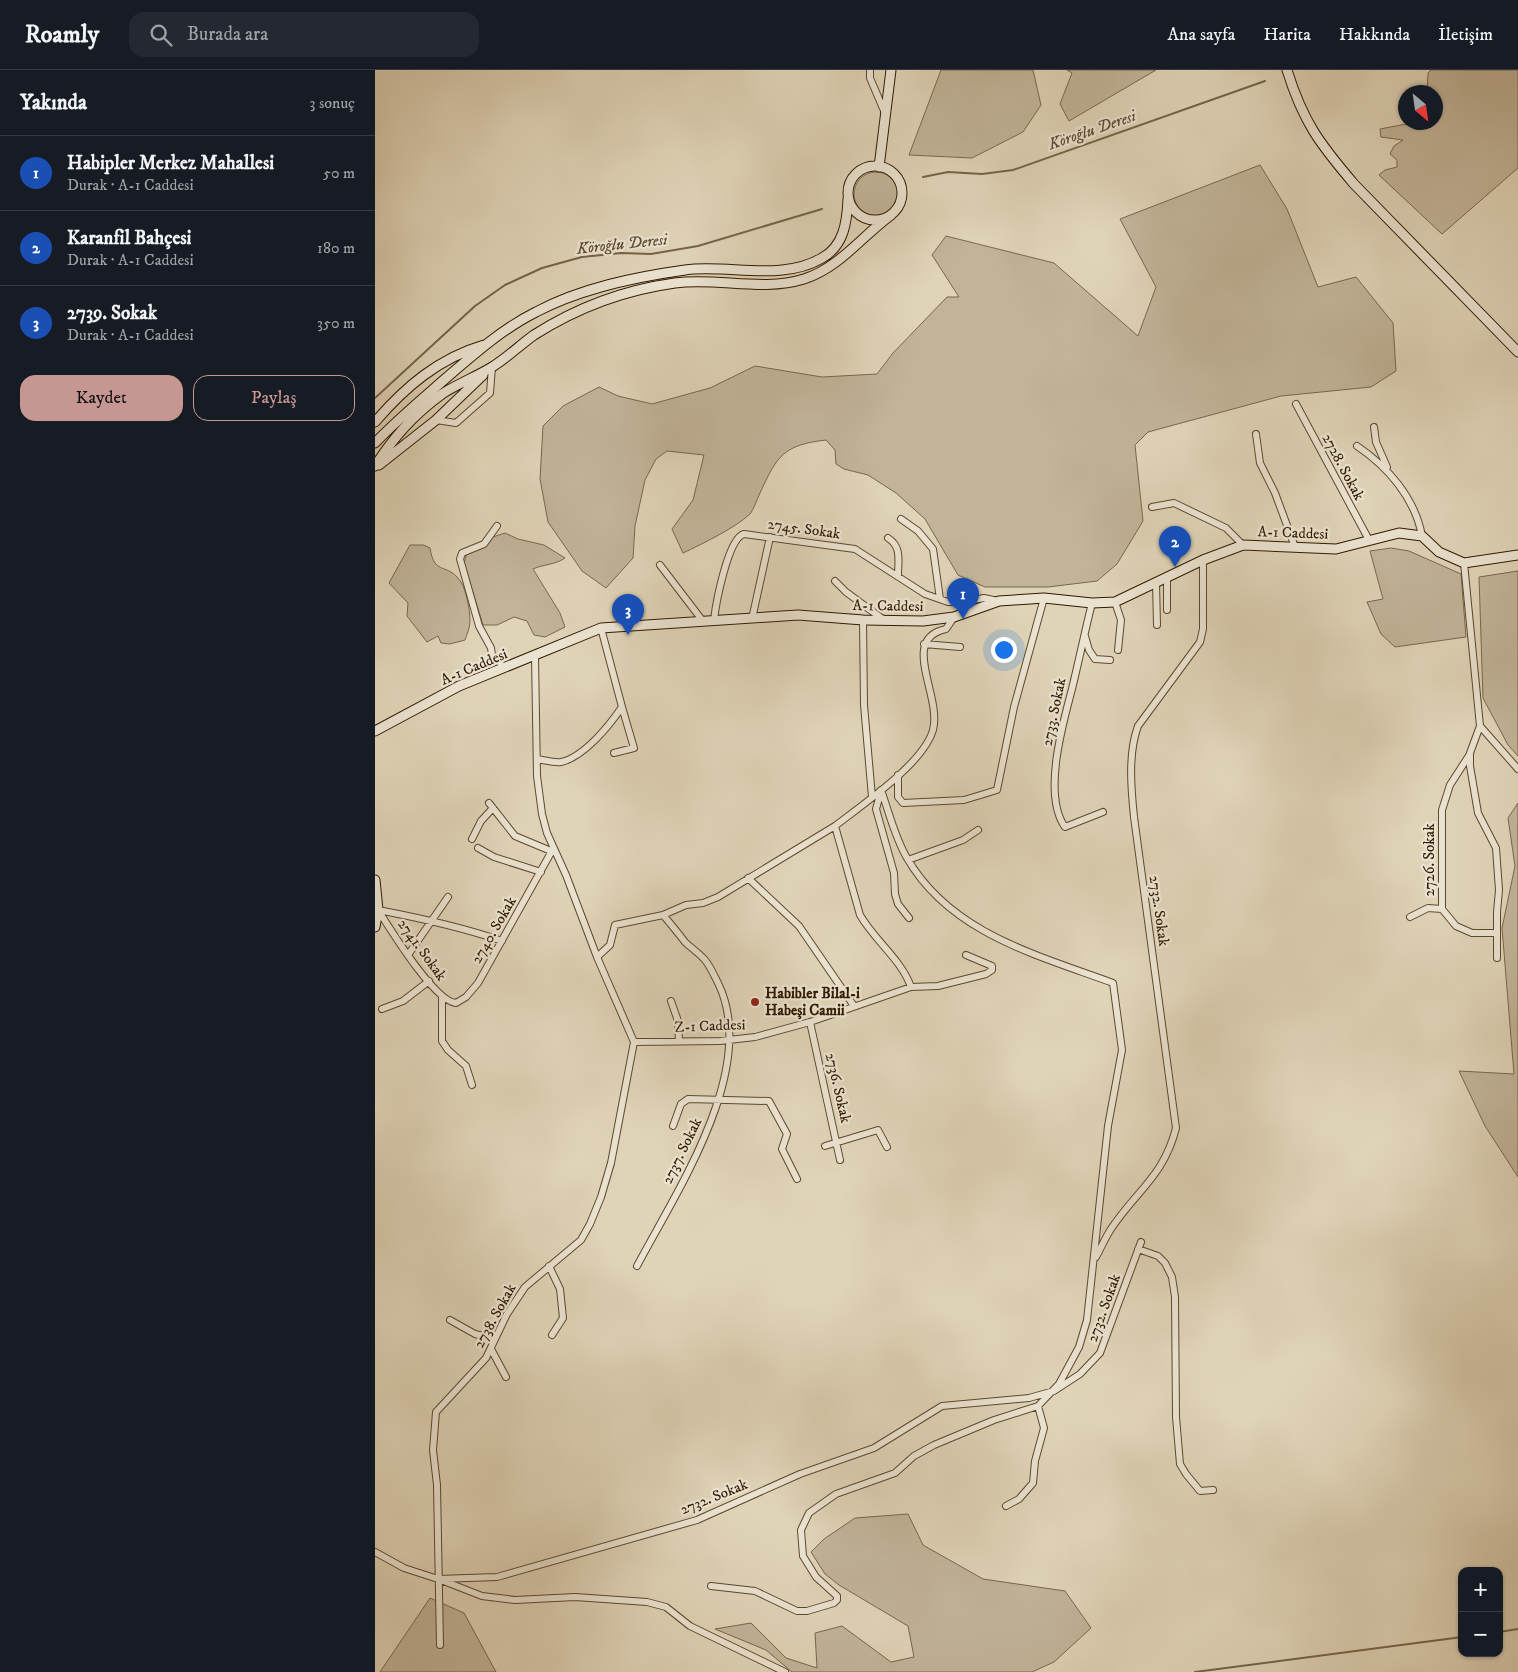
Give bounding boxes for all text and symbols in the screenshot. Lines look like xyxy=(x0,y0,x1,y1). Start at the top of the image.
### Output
search box xyxy=(129,12,479,57)
text: Roamly xyxy=(25,20,99,50)
icon: search xyxy=(147,21,175,49)
text: Burada ara xyxy=(187,23,268,46)
text: Ana sayfa xyxy=(1168,24,1235,46)
text: Harita xyxy=(1263,24,1311,46)
text: Hakkında xyxy=(1339,24,1410,46)
text: İletişim xyxy=(1438,24,1493,46)
north arrow xyxy=(1398,85,1443,130)
text: Yakında xyxy=(20,90,87,116)
text: 3 sonuç xyxy=(310,93,355,113)
water label: Köroğlu Deresi xyxy=(1045,105,1139,155)
text: Habipler Merkez Mahallesi xyxy=(67,152,274,175)
text: 1 xyxy=(33,163,39,183)
text: 50 m xyxy=(323,163,355,183)
text: Durak · A-1 Caddesi xyxy=(67,175,194,195)
text: Karanfil Bahçesi xyxy=(67,227,192,250)
water label: Köroğlu Deresi xyxy=(575,229,669,259)
text: 2 xyxy=(32,238,40,258)
text: 180 m xyxy=(317,238,355,258)
text: Durak · A-1 Caddesi xyxy=(67,250,194,270)
text: 2739. Sokak xyxy=(67,302,157,325)
text: 3 xyxy=(33,313,39,333)
text: 350 m xyxy=(317,313,355,333)
text: Durak · A-1 Caddesi xyxy=(67,325,194,345)
button: Kaydet xyxy=(20,375,183,421)
button: Paylaş xyxy=(193,375,355,421)
street label: 2728. Sokak xyxy=(1317,430,1369,504)
street label: 2745. Sokak xyxy=(766,514,842,544)
street label: A-1 Caddesi xyxy=(1257,522,1329,544)
pin: 2 xyxy=(1159,526,1191,567)
pin: 1 xyxy=(947,578,979,619)
pin: 3 xyxy=(612,594,644,635)
street label: A-1 Caddesi xyxy=(852,596,924,616)
your location xyxy=(991,637,1017,663)
street label: A-1 Caddesi xyxy=(438,644,510,690)
street label: 2733. Sokak xyxy=(1038,676,1071,748)
street label: 2726. Sokak xyxy=(1420,823,1439,897)
street label: 2732. Sokak xyxy=(1145,874,1173,948)
street label: 2740. Sokak xyxy=(467,893,521,967)
street label: 2741. Sokak xyxy=(393,915,451,985)
place label: Habibler Bilal-i Habeşi Camii xyxy=(765,984,860,1020)
marker: Habibler Bilal-i Habeşi Camii xyxy=(749,996,761,1008)
street label: Z-1 Caddesi xyxy=(674,1015,746,1037)
street label: 2736. Sokak xyxy=(821,1051,855,1125)
street label: 2737. Sokak xyxy=(658,1114,706,1187)
street label: 2732. Sokak xyxy=(1083,1271,1125,1345)
street label: 2738. Sokak xyxy=(469,1280,521,1352)
street label: 2732. Sokak xyxy=(677,1475,751,1519)
map controls xyxy=(1458,1567,1503,1657)
button: + xyxy=(1458,1567,1503,1612)
button: − xyxy=(1458,1612,1503,1657)

